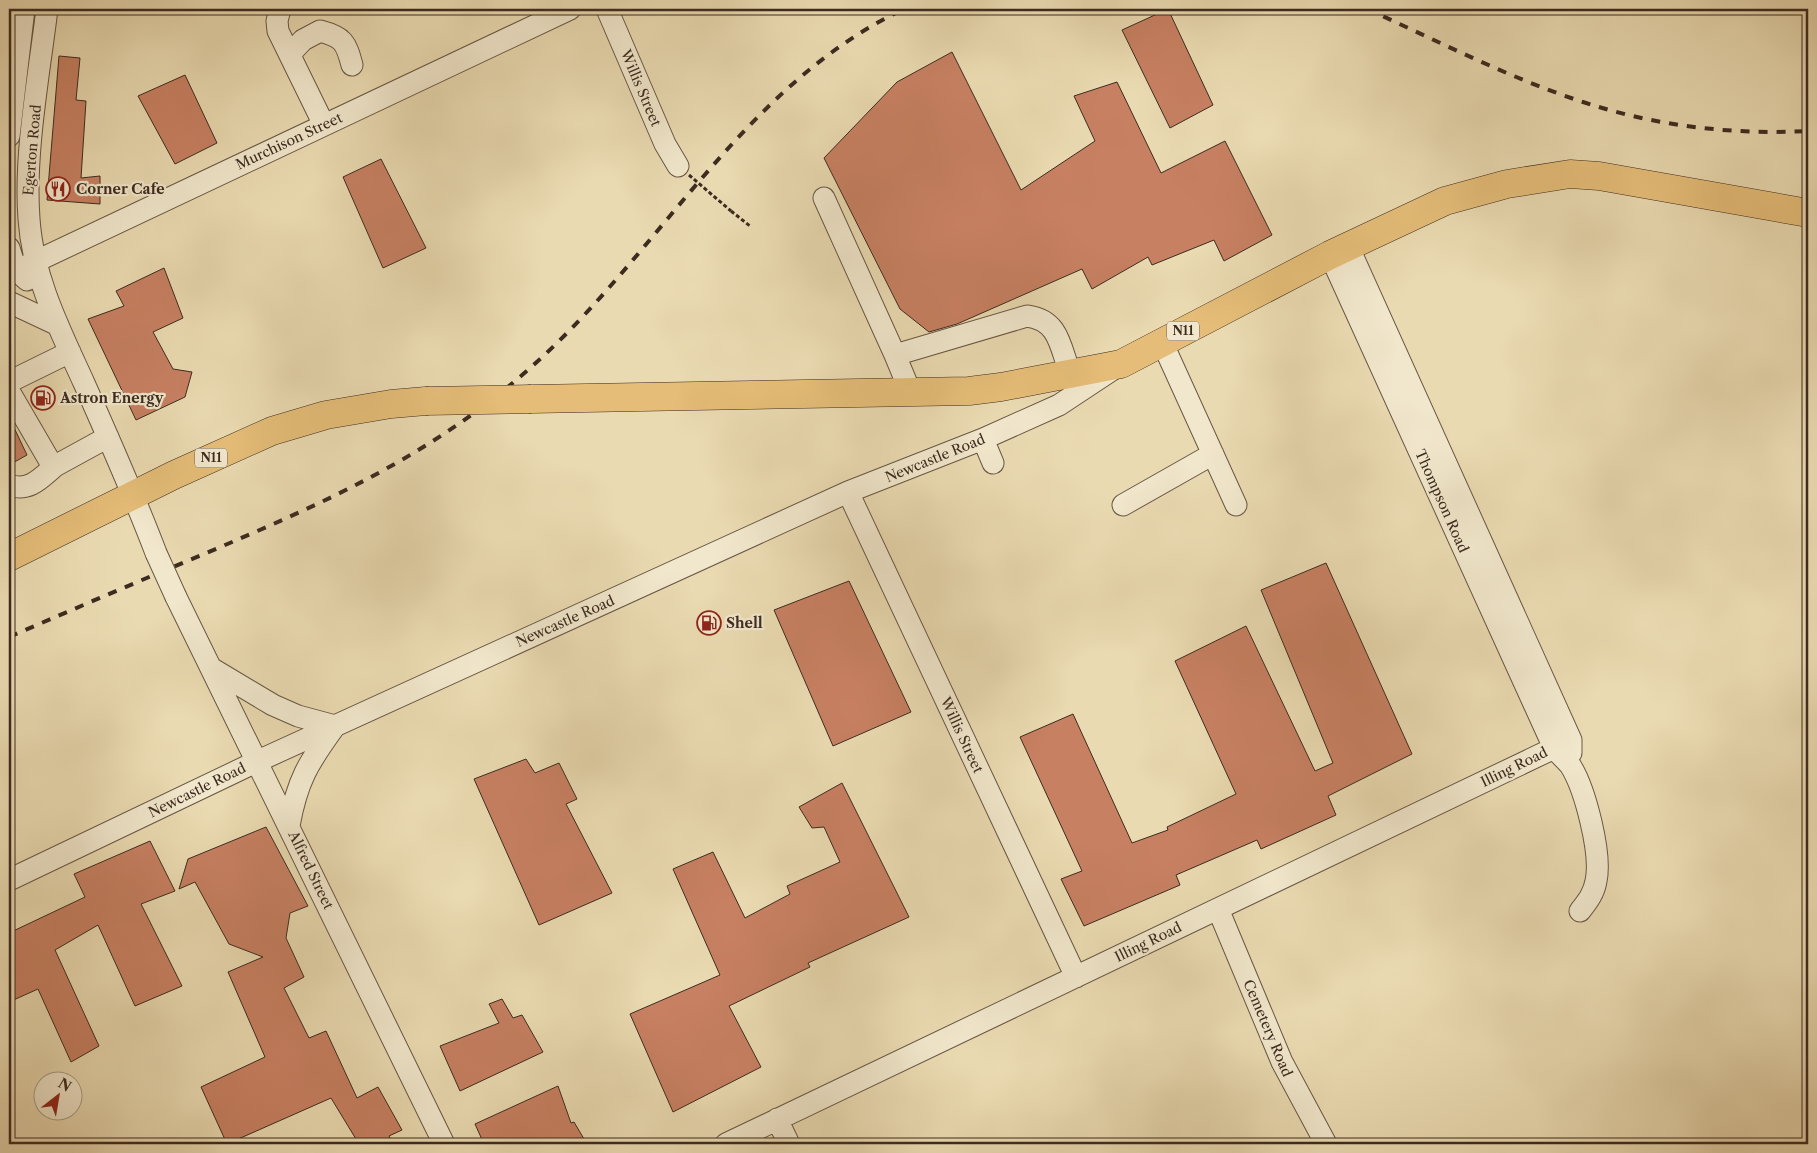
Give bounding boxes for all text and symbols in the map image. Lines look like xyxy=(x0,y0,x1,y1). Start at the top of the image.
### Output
street label: Willis Street xyxy=(616,46,665,129)
street label: Egerton Road xyxy=(19,103,45,196)
street label: Murchison Street xyxy=(233,108,345,174)
restaurant icon: Corner Cafe xyxy=(45,176,71,202)
place label: Corner Cafe xyxy=(76,180,165,198)
road number: N11 xyxy=(1167,322,1199,341)
fuel station icon: Astron Energy xyxy=(30,385,56,411)
place label: Astron Energy xyxy=(59,389,164,407)
street label: Newcastle Road xyxy=(882,430,988,486)
street label: Thompson Road xyxy=(1411,447,1473,556)
road number: N11 xyxy=(195,448,227,468)
street label: Newcastle Road xyxy=(513,591,618,651)
fuel station icon: Shell xyxy=(696,610,722,636)
place label: Shell xyxy=(726,614,763,632)
street label: Willis Street xyxy=(936,693,987,776)
street label: Illing Road xyxy=(1478,743,1551,791)
street label: Newcastle Road xyxy=(145,758,249,821)
street label: Alfred Street xyxy=(284,827,338,912)
street label: Illing Road xyxy=(1112,918,1185,966)
street label: Cemetery Road xyxy=(1239,977,1297,1080)
north arrow xyxy=(32,1070,82,1120)
text: N xyxy=(55,1074,75,1096)

